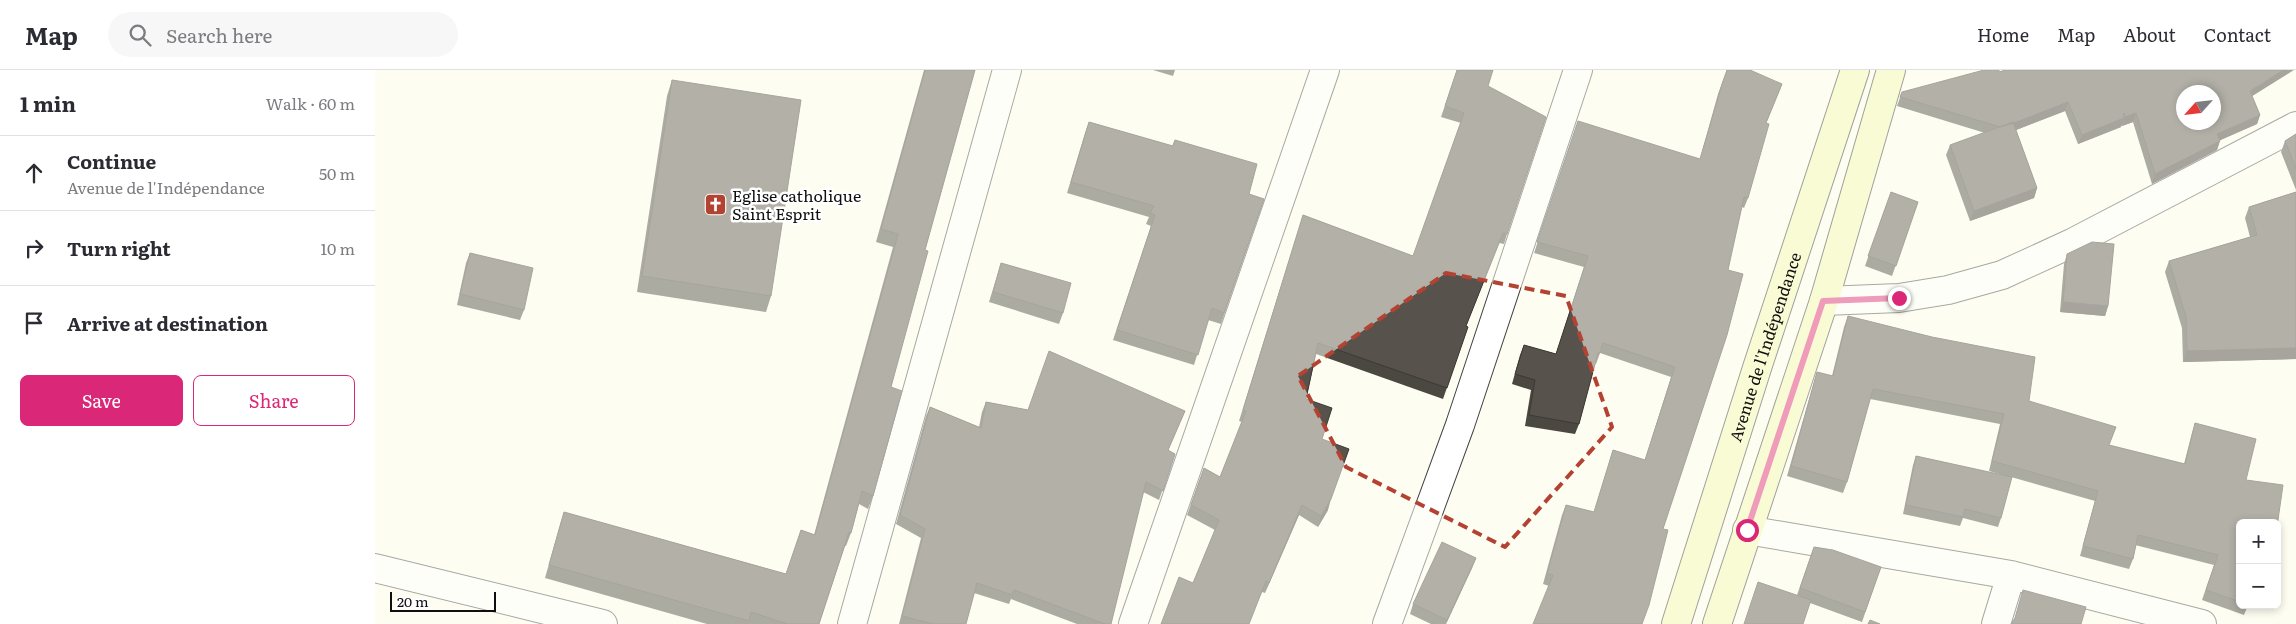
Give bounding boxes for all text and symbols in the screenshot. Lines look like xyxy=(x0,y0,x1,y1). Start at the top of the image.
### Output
search box xyxy=(108,12,458,57)
text: Map xyxy=(25,17,78,52)
icon: search xyxy=(126,21,154,49)
text: Search here xyxy=(166,21,272,49)
text: Home xyxy=(1977,21,2029,48)
text: Map xyxy=(2057,21,2095,48)
text: About xyxy=(2123,21,2176,48)
text: Contact xyxy=(2204,21,2271,48)
north arrow xyxy=(2176,85,2221,130)
text: 1 min xyxy=(20,87,76,118)
text: Walk · 60 m xyxy=(266,91,355,115)
text: Continue xyxy=(67,147,156,175)
icon: ahead xyxy=(20,159,48,187)
text: 50 m xyxy=(319,161,355,185)
text: Avenue de l'Indépendance xyxy=(67,175,265,199)
place label: Eglise catholique Saint Esprit xyxy=(732,183,861,225)
church icon: Eglise catholique Saint Esprit xyxy=(704,192,728,216)
icon: right xyxy=(20,234,48,262)
text: Turn right xyxy=(67,234,171,262)
text: 10 m xyxy=(321,236,355,260)
street label: Avenue de l'Indépendance xyxy=(1722,249,1806,445)
route end xyxy=(1888,287,1911,310)
icon: arrive xyxy=(20,309,48,337)
text: Arrive at destination xyxy=(67,309,268,337)
button: Save xyxy=(20,375,183,426)
button: Share xyxy=(193,375,355,426)
route start xyxy=(1736,519,1759,542)
map controls xyxy=(2236,519,2281,609)
button: + xyxy=(2236,519,2281,564)
button: − xyxy=(2236,564,2281,609)
scale bar xyxy=(390,589,496,612)
text: 20 m xyxy=(397,591,429,611)

